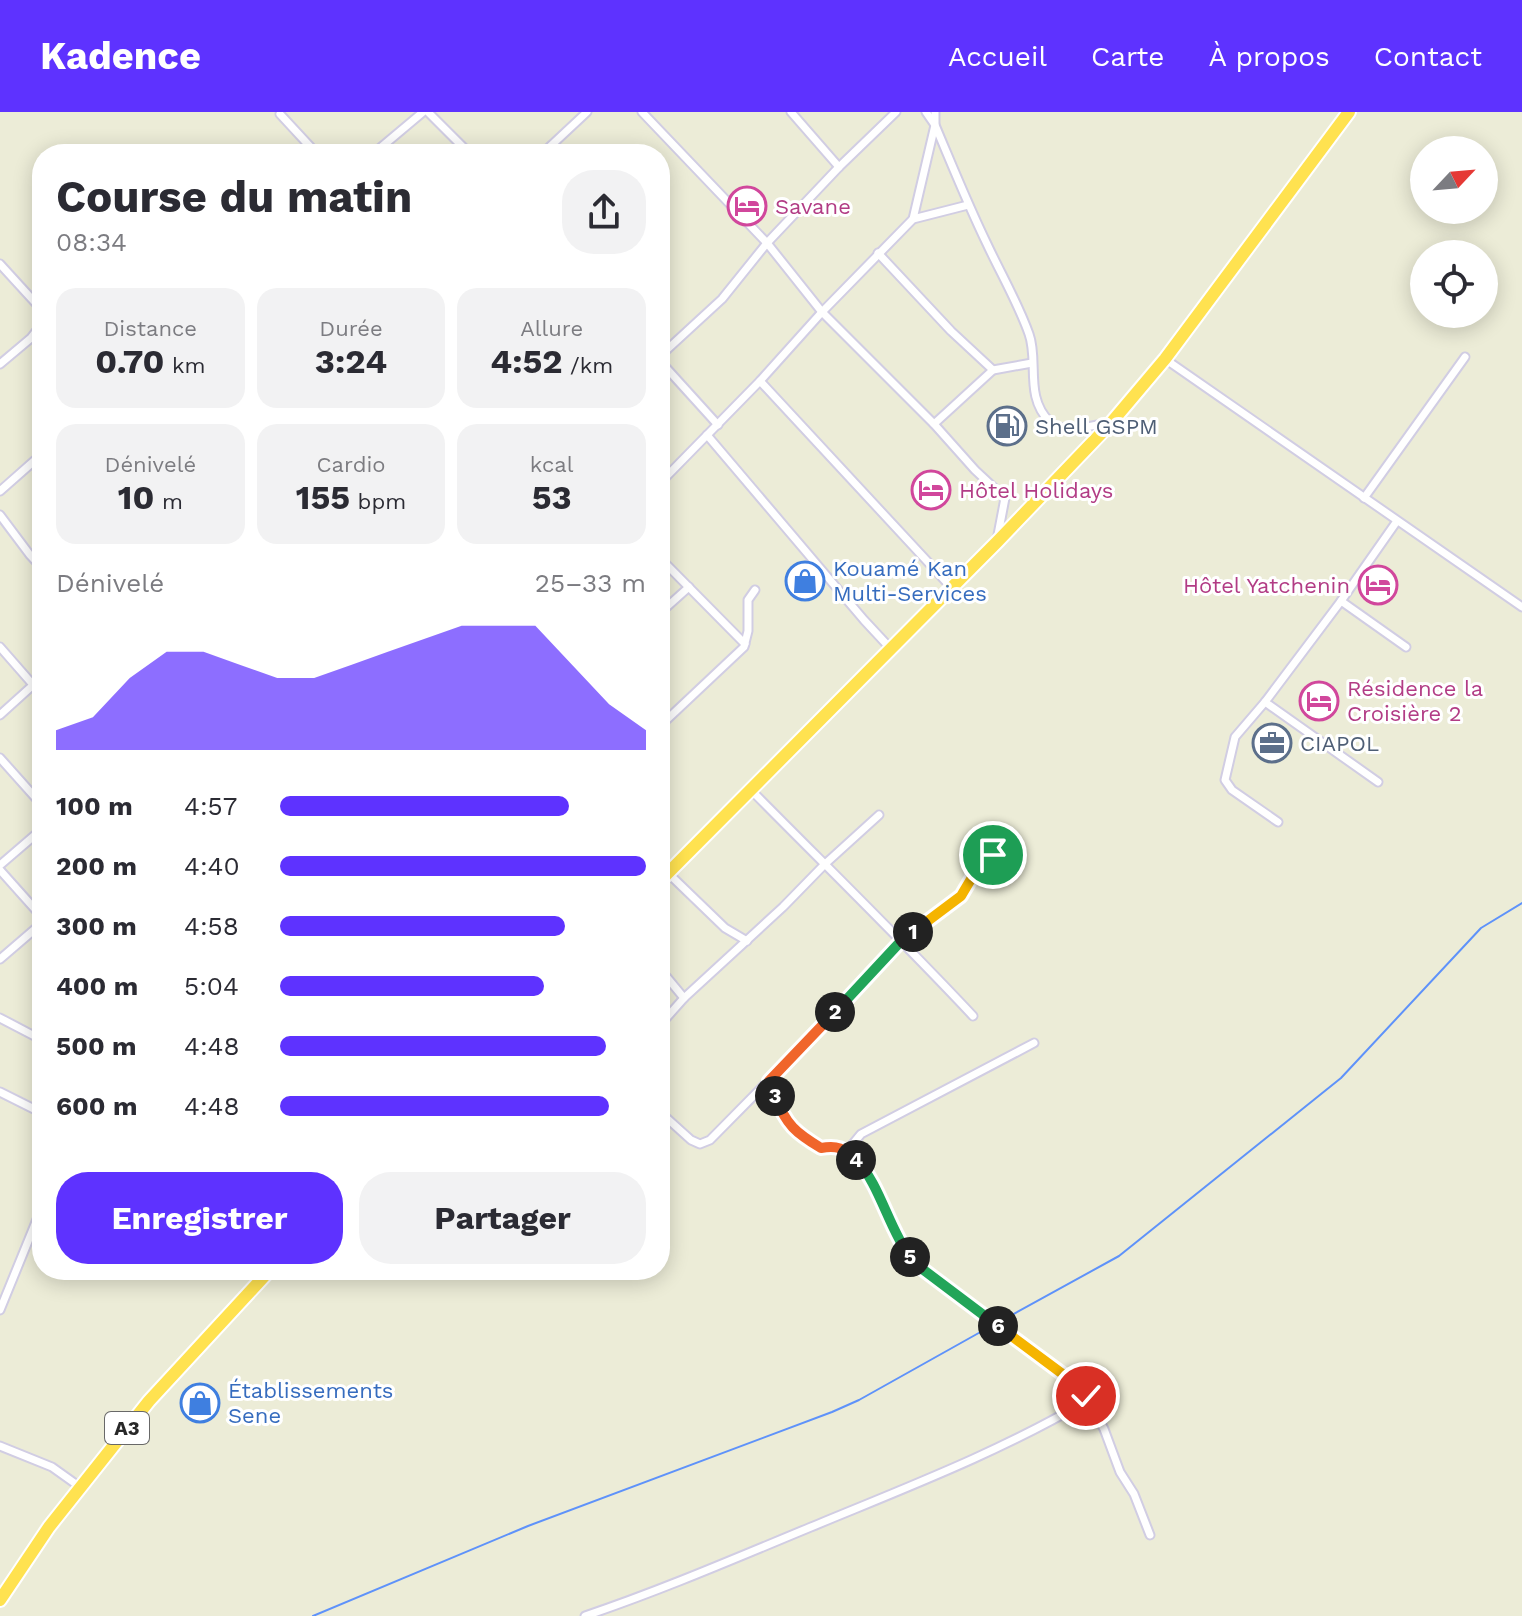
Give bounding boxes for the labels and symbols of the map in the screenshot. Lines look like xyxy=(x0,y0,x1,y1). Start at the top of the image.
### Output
north arrow xyxy=(1410,136,1498,224)
hotel icon: Savane xyxy=(726,185,768,227)
place label: Savane xyxy=(775,194,851,219)
fuel station icon: Shell GSPM xyxy=(986,405,1028,447)
place label: Shell GSPM xyxy=(1035,414,1158,439)
hotel icon: Hôtel Holidays xyxy=(910,469,952,511)
place label: Hôtel Holidays xyxy=(959,478,1113,503)
place label: Kouamé Kan Multi-Services xyxy=(833,556,987,606)
shop icon: Kouamé Kan Multi-Services xyxy=(784,560,826,602)
hotel icon: Hôtel Yatchenin xyxy=(1357,564,1399,606)
place label: Hôtel Yatchenin xyxy=(1183,573,1350,598)
place label: Résidence la Croisière 2 xyxy=(1347,676,1483,726)
hotel icon: Résidence la Croisière 2 xyxy=(1298,680,1340,722)
office icon: CIAPOL xyxy=(1251,722,1293,764)
place label: CIAPOL xyxy=(1300,731,1379,756)
pin xyxy=(959,821,1027,889)
pin: 1 xyxy=(893,912,933,952)
pin: 2 xyxy=(815,992,855,1032)
pin: 3 xyxy=(755,1076,795,1116)
pin: 4 xyxy=(836,1140,876,1180)
pin: 5 xyxy=(890,1237,930,1277)
pin: 6 xyxy=(978,1306,1018,1346)
pin xyxy=(1052,1362,1120,1430)
place label: Établissements Sene xyxy=(228,1378,393,1428)
shop icon: Établissements Sene xyxy=(179,1382,221,1424)
road number: A3 xyxy=(105,1412,149,1444)

